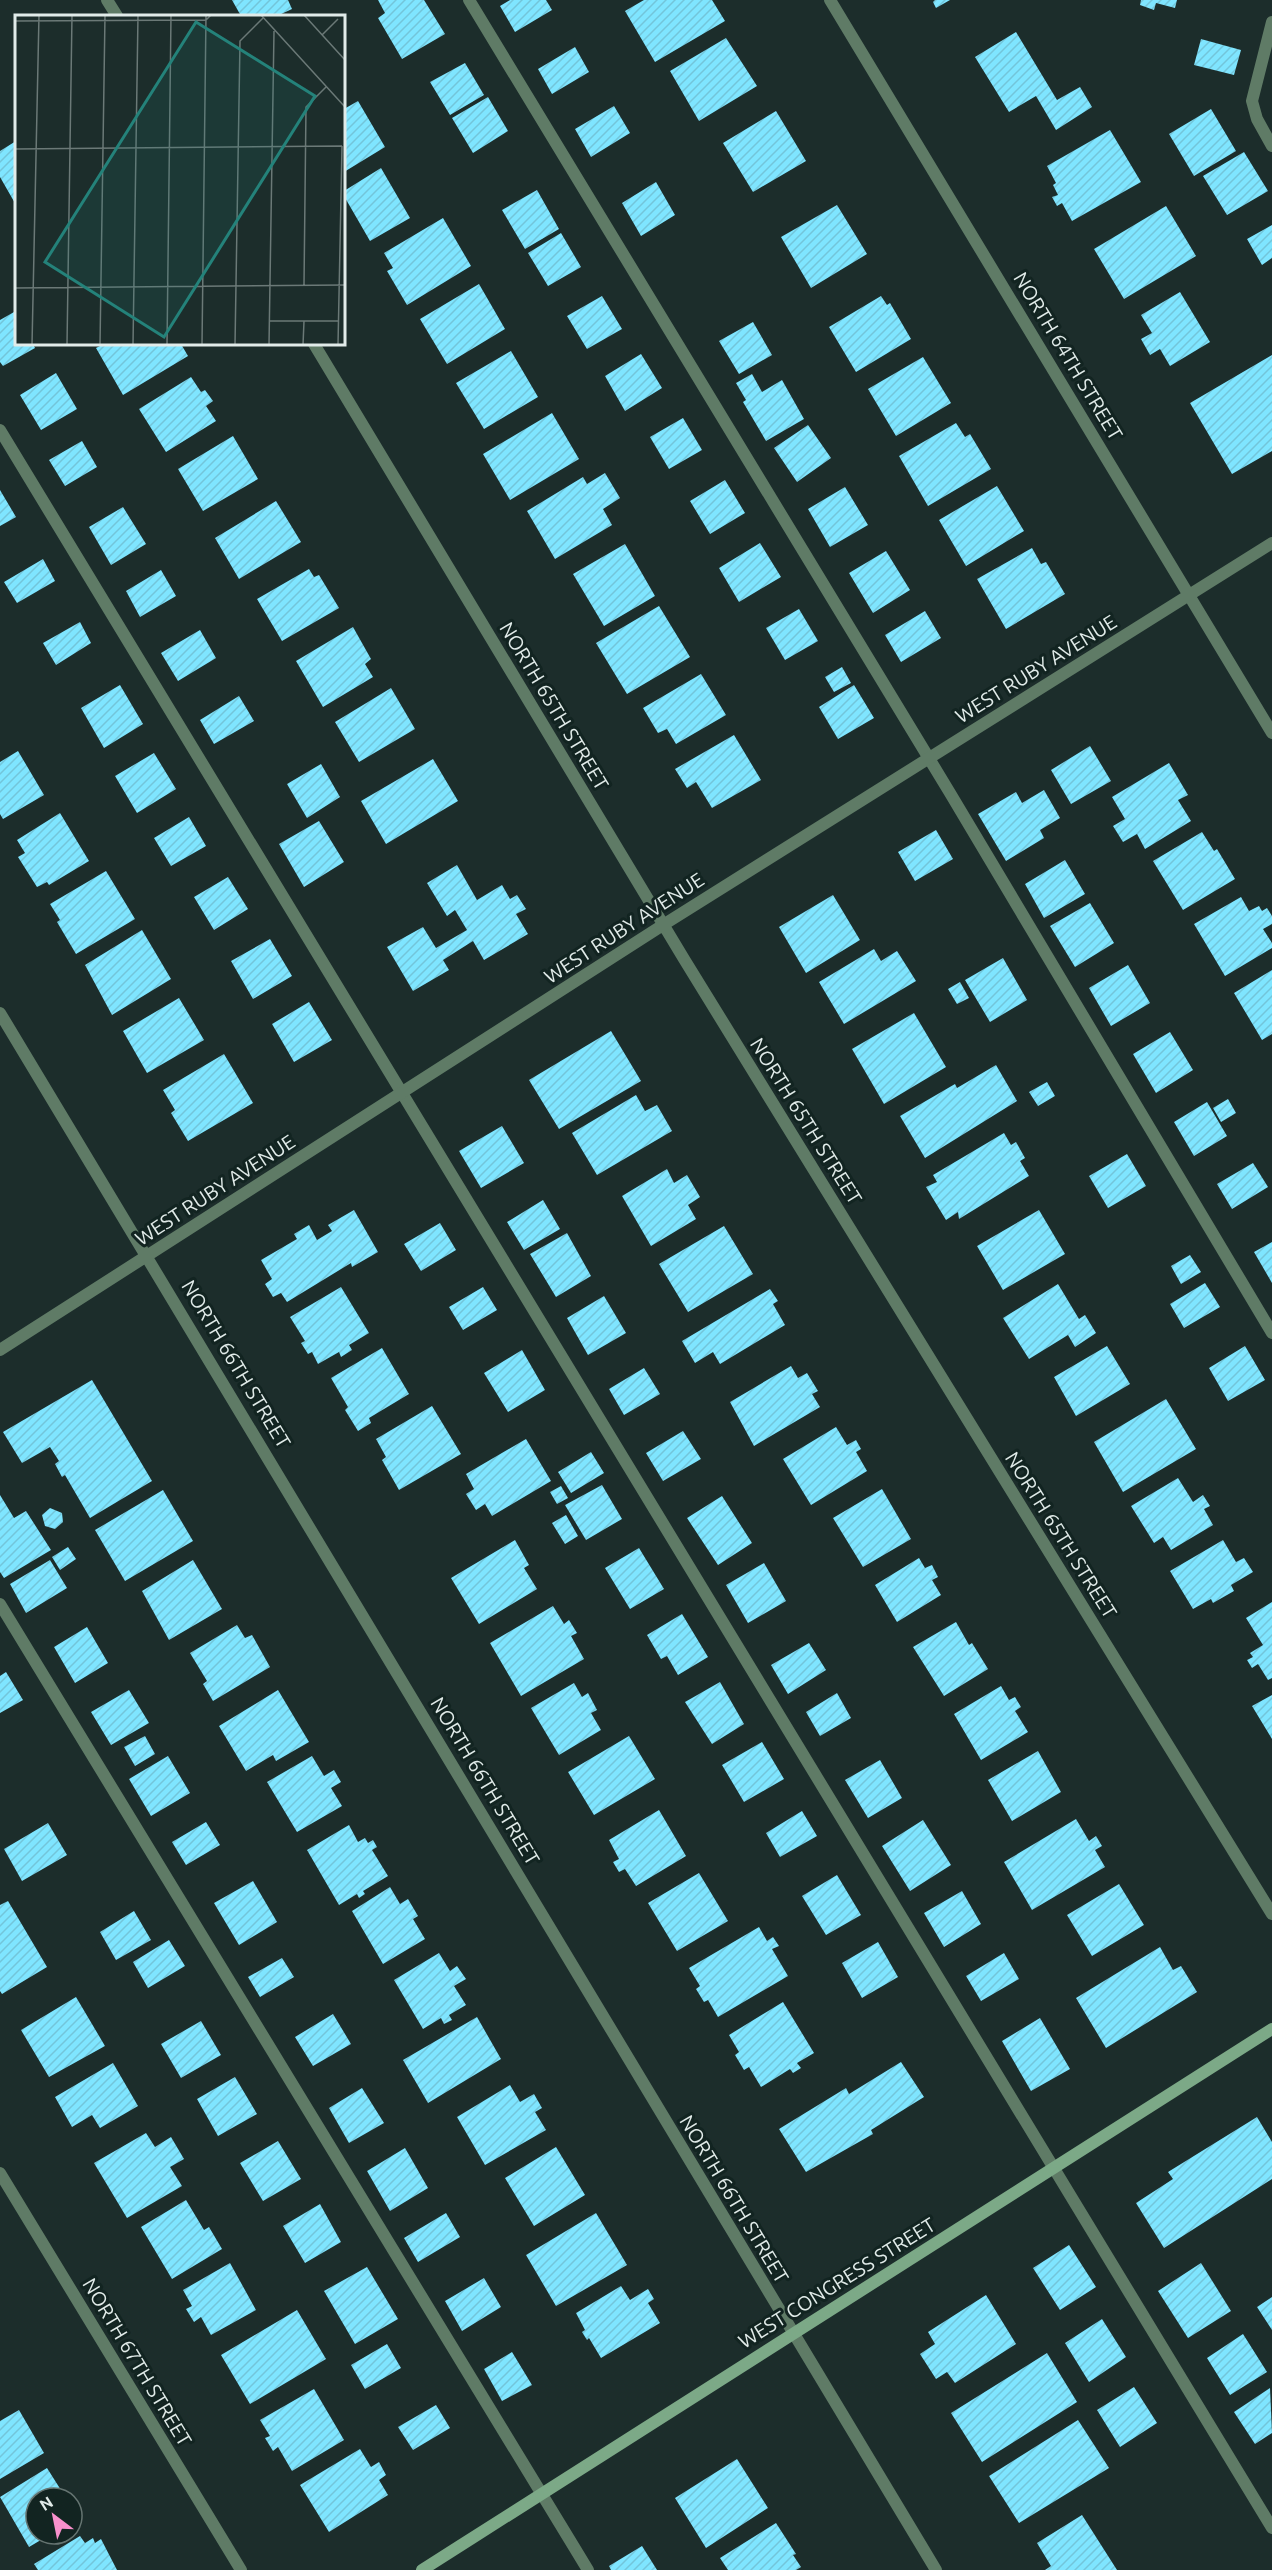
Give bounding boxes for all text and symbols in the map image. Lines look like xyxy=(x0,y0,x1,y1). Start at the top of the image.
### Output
inset map xyxy=(15,15,345,345)
street label: NORTH 64TH STREET xyxy=(1009,268,1128,444)
street label: WEST RUBY AVENUE xyxy=(951,610,1121,727)
street label: NORTH 65TH STREET xyxy=(495,618,614,794)
street label: WEST RUBY AVENUE xyxy=(540,867,708,988)
street label: NORTH 65TH STREET xyxy=(746,1033,867,1208)
street label: WEST RUBY AVENUE xyxy=(131,1129,299,1250)
street label: NORTH 66TH STREET xyxy=(177,1276,296,1452)
street label: NORTH 65TH STREET xyxy=(1001,1447,1122,1622)
street label: NORTH 66TH STREET xyxy=(426,1693,545,1869)
street label: NORTH 66TH STREET xyxy=(675,2111,794,2287)
street label: WEST CONGRESS STREET xyxy=(734,2212,939,2353)
street label: NORTH 67TH STREET xyxy=(78,2274,197,2450)
north arrow xyxy=(24,2486,84,2546)
text: N xyxy=(36,2492,56,2514)

